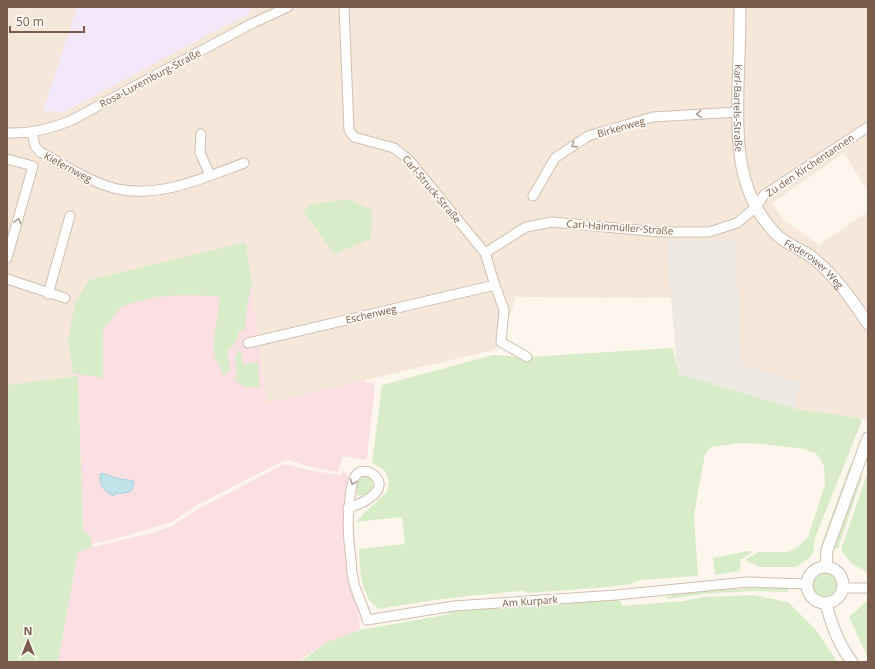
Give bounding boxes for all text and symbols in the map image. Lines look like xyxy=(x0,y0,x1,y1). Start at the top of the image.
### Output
scale bar xyxy=(10,8,84,34)
text: 50 m xyxy=(16,13,44,30)
street label: Rosa-Luxemburg-Straße xyxy=(97,45,203,111)
street label: Karl-Bartels-Straße xyxy=(731,64,747,153)
one-way arrow xyxy=(696,110,702,119)
street label: Birkenweg xyxy=(596,113,647,140)
street label: Zu den Kirchentannen xyxy=(763,130,857,200)
one-way arrow xyxy=(571,141,578,148)
street label: Kiefernweg xyxy=(42,149,95,186)
street label: Carl-Struck-Straße xyxy=(399,152,465,226)
street label: Carl-Hainmüller-Straße xyxy=(566,216,674,238)
one-way arrow xyxy=(13,217,22,224)
street label: Federower Weg xyxy=(782,236,847,292)
street label: Eschenweg xyxy=(344,301,398,327)
one-way arrow xyxy=(350,478,358,485)
street label: Am Kurpark xyxy=(502,592,559,610)
north arrow xyxy=(8,621,48,661)
text: N xyxy=(24,623,32,638)

